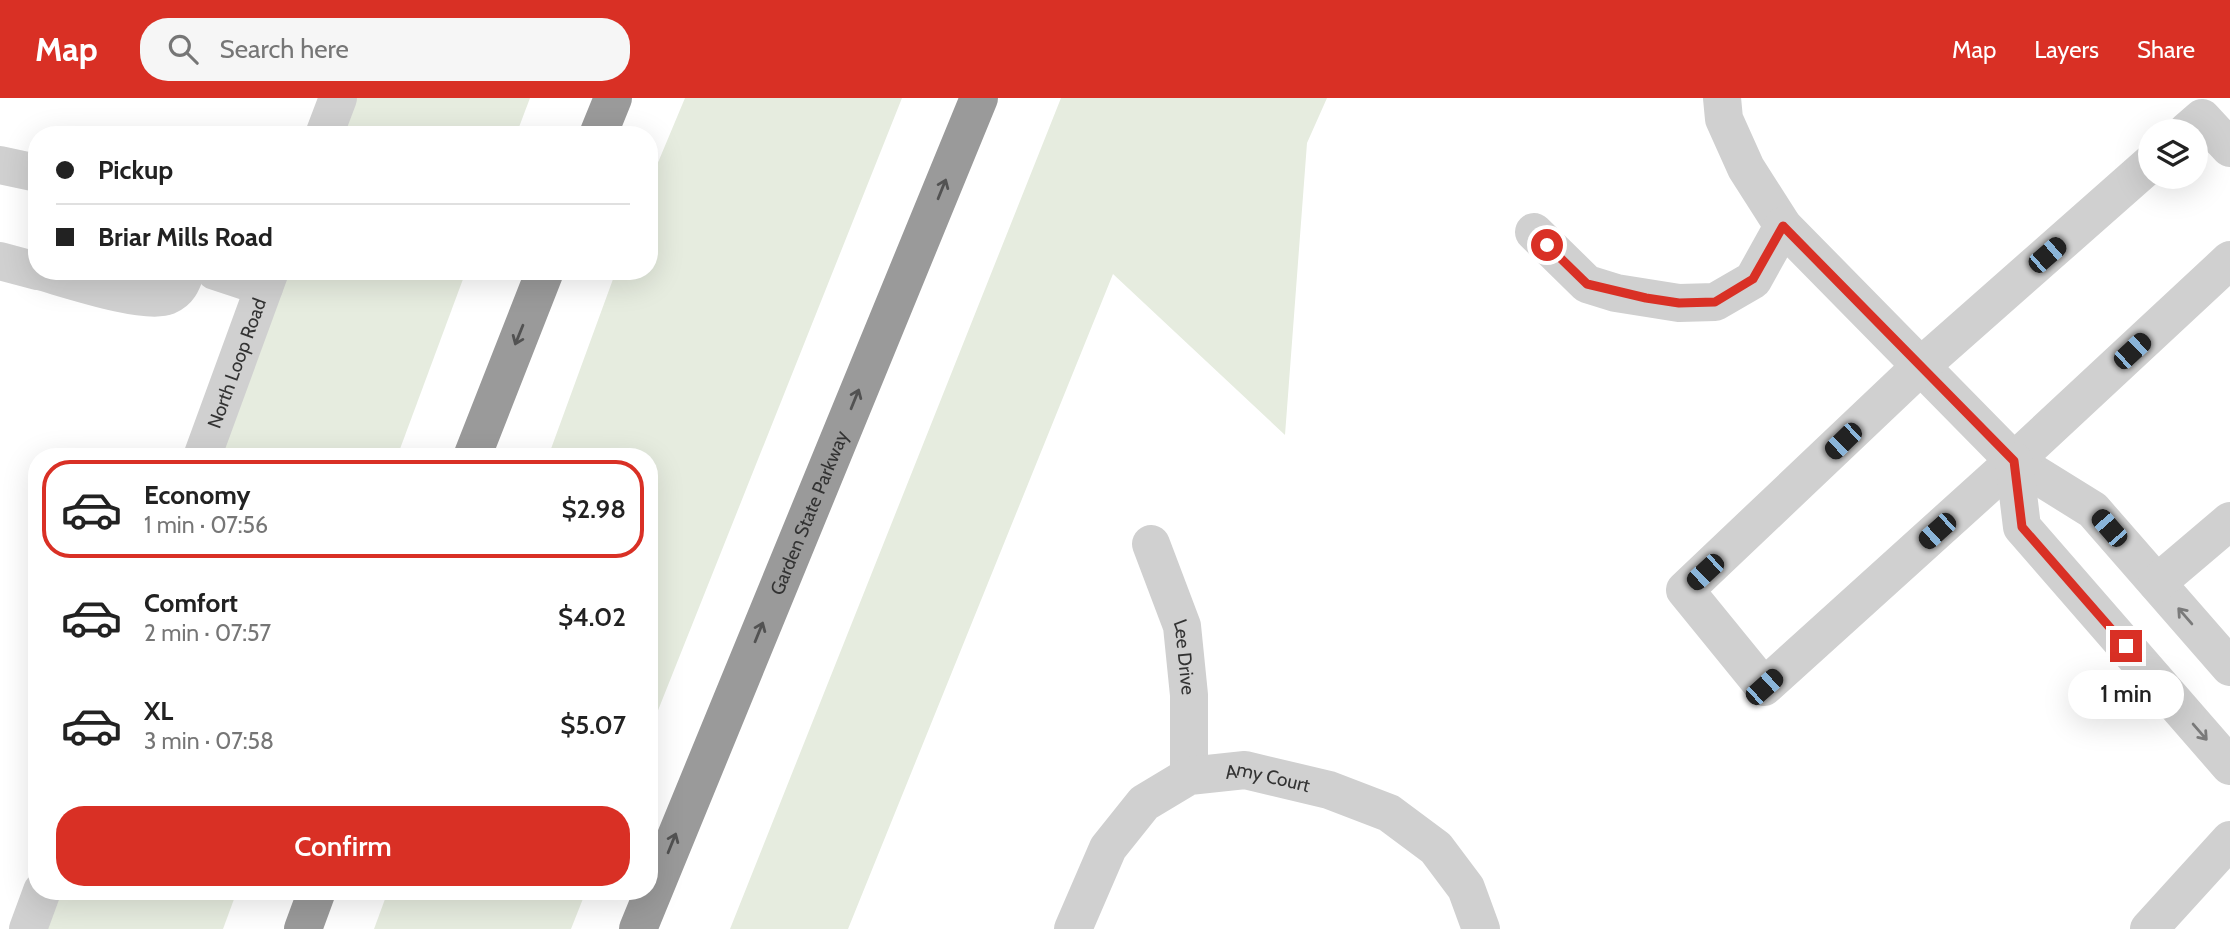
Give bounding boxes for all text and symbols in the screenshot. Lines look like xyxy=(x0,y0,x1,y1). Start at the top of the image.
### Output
search box xyxy=(140,18,630,81)
text: Map xyxy=(35,29,98,69)
icon: search xyxy=(164,30,202,68)
text: Search here xyxy=(220,33,349,65)
text: Map xyxy=(1952,35,1996,64)
text: Layers xyxy=(2034,35,2099,64)
text: Share xyxy=(2137,35,2195,64)
map controls xyxy=(2138,119,2208,189)
button: layers xyxy=(2138,119,2208,189)
text: Pickup xyxy=(98,154,173,186)
one-way arrow xyxy=(936,179,949,200)
text: Briar Mills Road xyxy=(98,221,273,253)
route start xyxy=(1531,229,1563,261)
car xyxy=(2025,233,2070,277)
street label: North Loop Road xyxy=(202,295,271,432)
one-way arrow xyxy=(512,323,525,345)
car xyxy=(2110,329,2155,373)
one-way arrow xyxy=(849,389,862,411)
car xyxy=(1821,419,1866,463)
street label: Garden State Parkway xyxy=(765,427,853,599)
icon: car xyxy=(60,478,123,541)
text: Economy xyxy=(144,479,250,511)
text: $2.98 xyxy=(561,493,626,525)
car xyxy=(2088,505,2131,551)
car xyxy=(1915,509,1960,553)
text: 1 min · 07:56 xyxy=(144,511,268,539)
car xyxy=(1683,550,1728,594)
icon: car xyxy=(60,586,123,649)
text: Comfort xyxy=(144,587,238,619)
text: $4.02 xyxy=(558,601,626,633)
one-way arrow xyxy=(2177,607,2193,625)
street label: Lee Drive xyxy=(1168,616,1200,696)
text: 2 min · 07:57 xyxy=(144,619,271,647)
one-way arrow xyxy=(753,622,766,644)
route end xyxy=(2110,630,2142,662)
car xyxy=(1742,665,1787,709)
callout: 1 min xyxy=(2068,670,2184,720)
text: 1 min xyxy=(2100,680,2152,708)
icon: car xyxy=(60,694,123,757)
text: XL xyxy=(144,695,173,727)
text: $5.07 xyxy=(560,709,626,741)
one-way arrow xyxy=(2192,723,2208,741)
text: 3 min · 07:58 xyxy=(144,727,274,755)
street label: Amy Court xyxy=(1224,757,1313,797)
button: Confirm xyxy=(56,806,630,886)
one-way arrow xyxy=(667,832,680,854)

